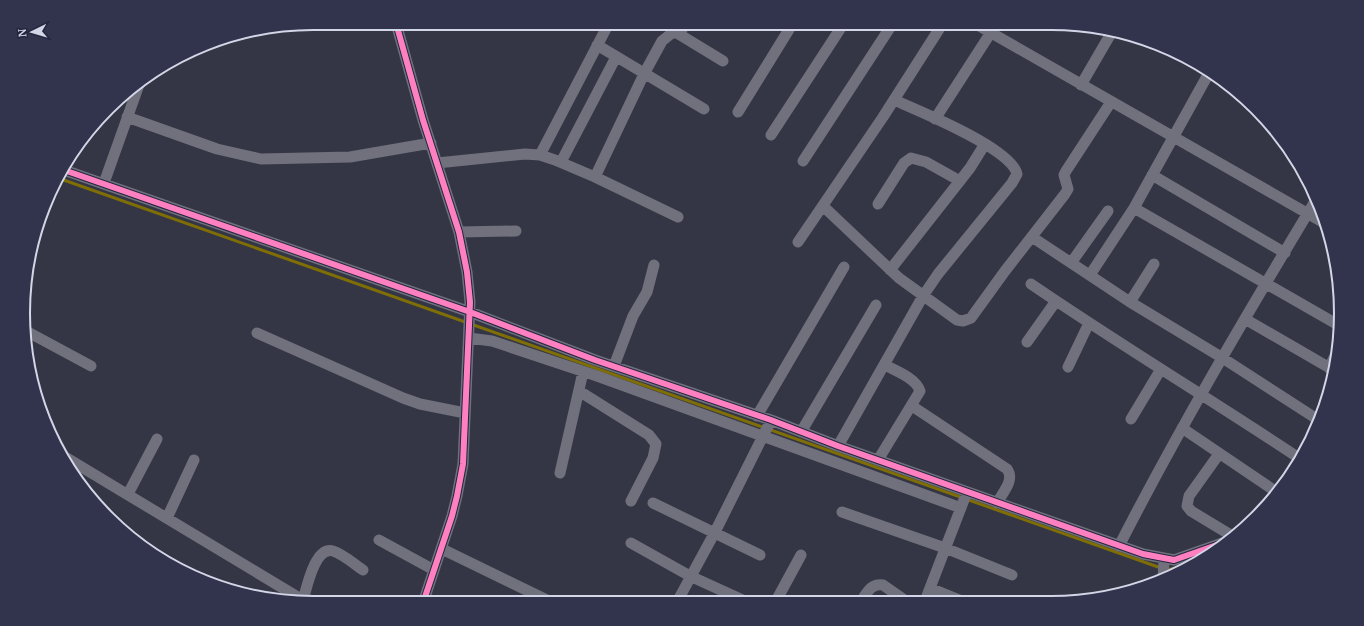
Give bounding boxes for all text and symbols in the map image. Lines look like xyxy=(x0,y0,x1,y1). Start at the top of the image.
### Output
north arrow xyxy=(12,12,52,52)
text: N xyxy=(15,27,29,38)

